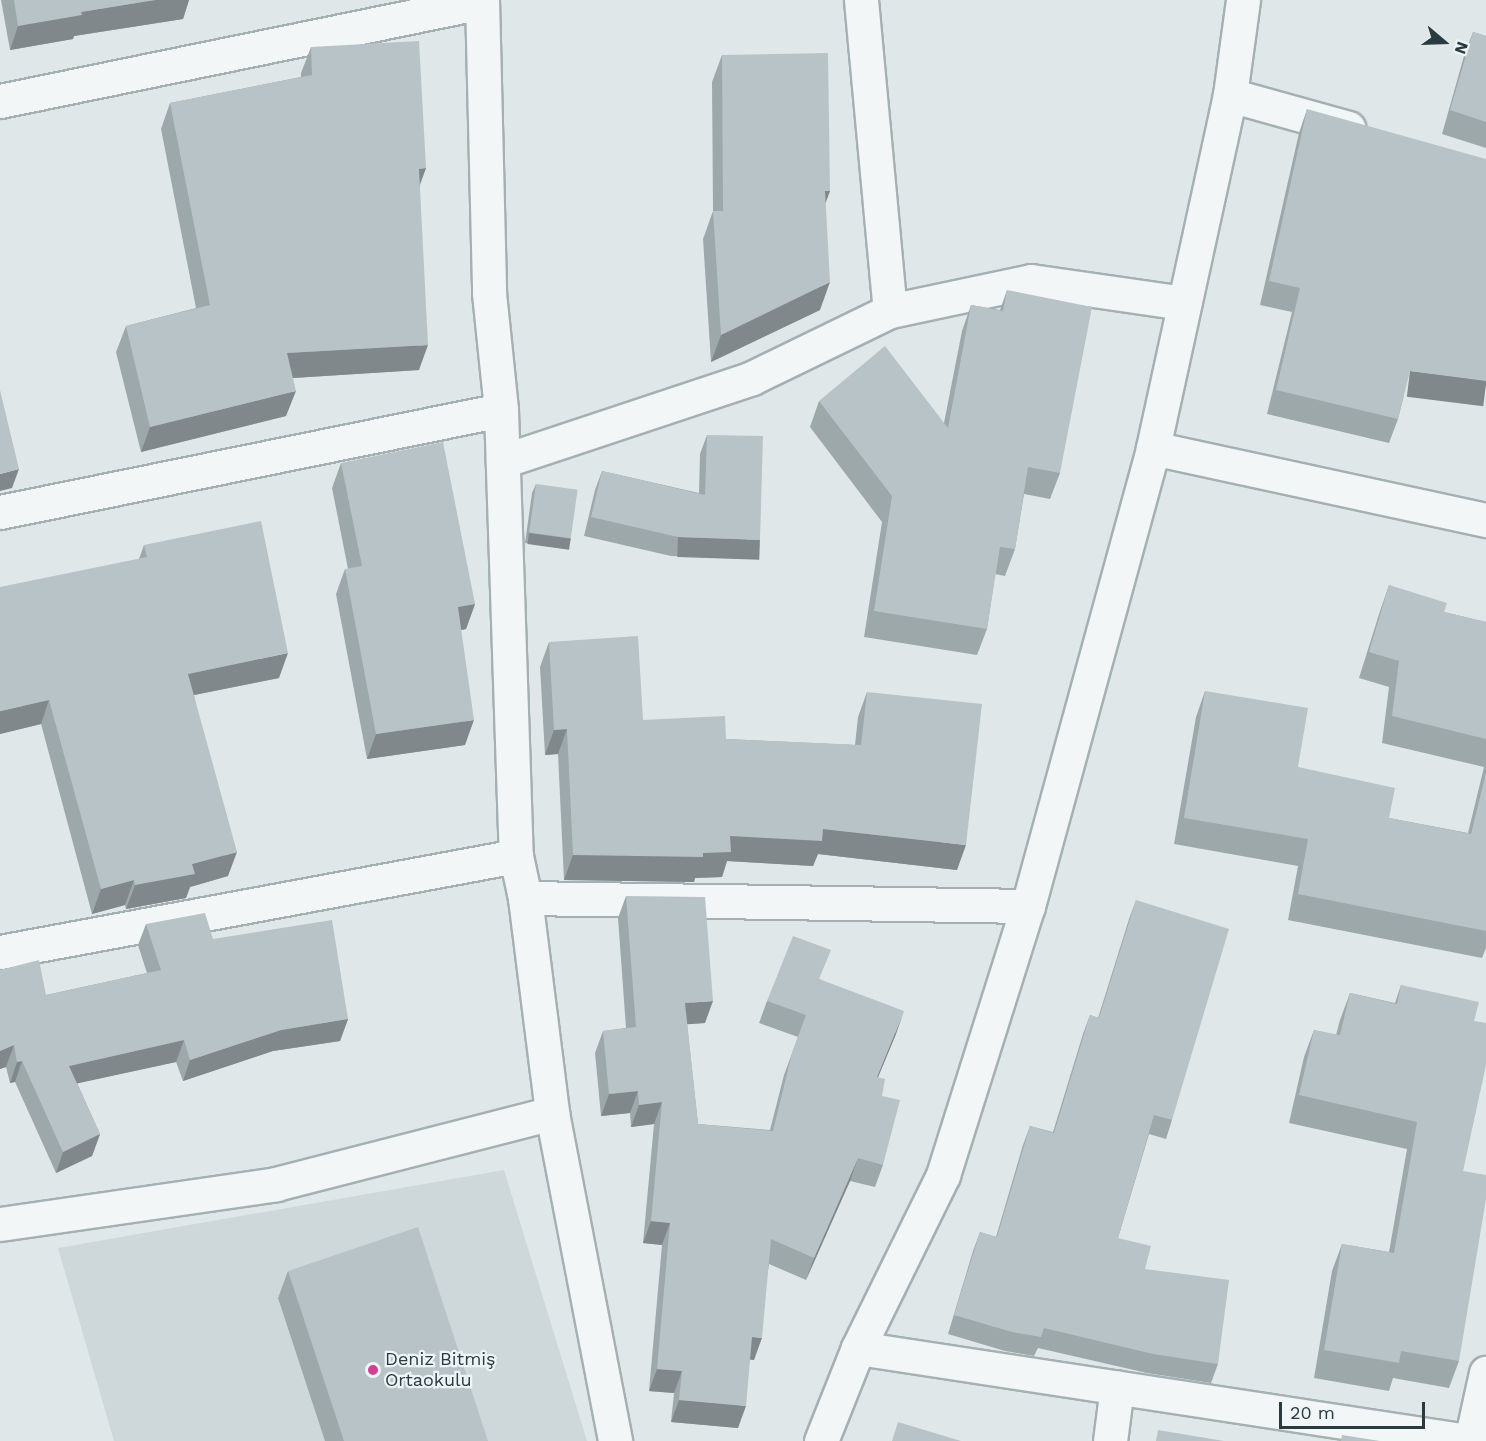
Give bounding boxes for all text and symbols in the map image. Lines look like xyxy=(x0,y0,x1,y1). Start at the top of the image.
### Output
north arrow xyxy=(1414,12,1474,72)
text: N xyxy=(1451,39,1472,57)
place label: Deniz Bitmiş Ortaokulu xyxy=(385,1349,496,1392)
marker: Deniz Bitmiş Ortaokulu xyxy=(366,1363,380,1377)
scale bar xyxy=(1282,1390,1428,1428)
text: 20 m xyxy=(1290,1402,1335,1423)

